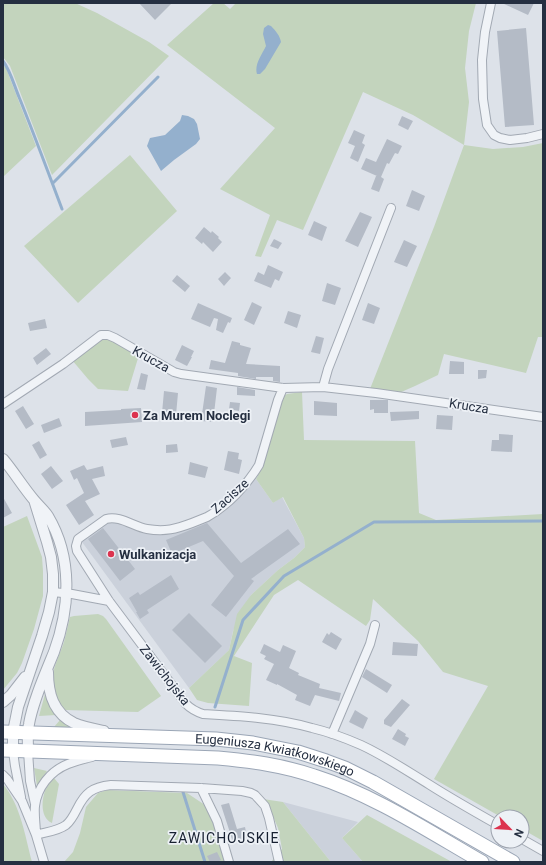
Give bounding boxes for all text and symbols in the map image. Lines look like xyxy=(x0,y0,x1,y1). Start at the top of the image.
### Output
street label: Krucza xyxy=(130,343,172,375)
street label: Krucza xyxy=(448,395,490,417)
place label: Za Murem Noclegi xyxy=(143,408,251,423)
marker: Za Murem Noclegi xyxy=(130,410,140,420)
street label: Zacisze xyxy=(208,475,252,517)
place label: Wulkanizacja xyxy=(119,547,196,562)
marker: Wulkanizacja xyxy=(106,549,116,559)
street label: Zawichojska xyxy=(137,642,193,708)
street label: Eugeniusza Kwiatkowskiego xyxy=(195,731,357,779)
north arrow xyxy=(490,809,530,849)
text: N xyxy=(511,827,526,839)
district label: ZAWICHOJSKIE xyxy=(169,830,279,846)

